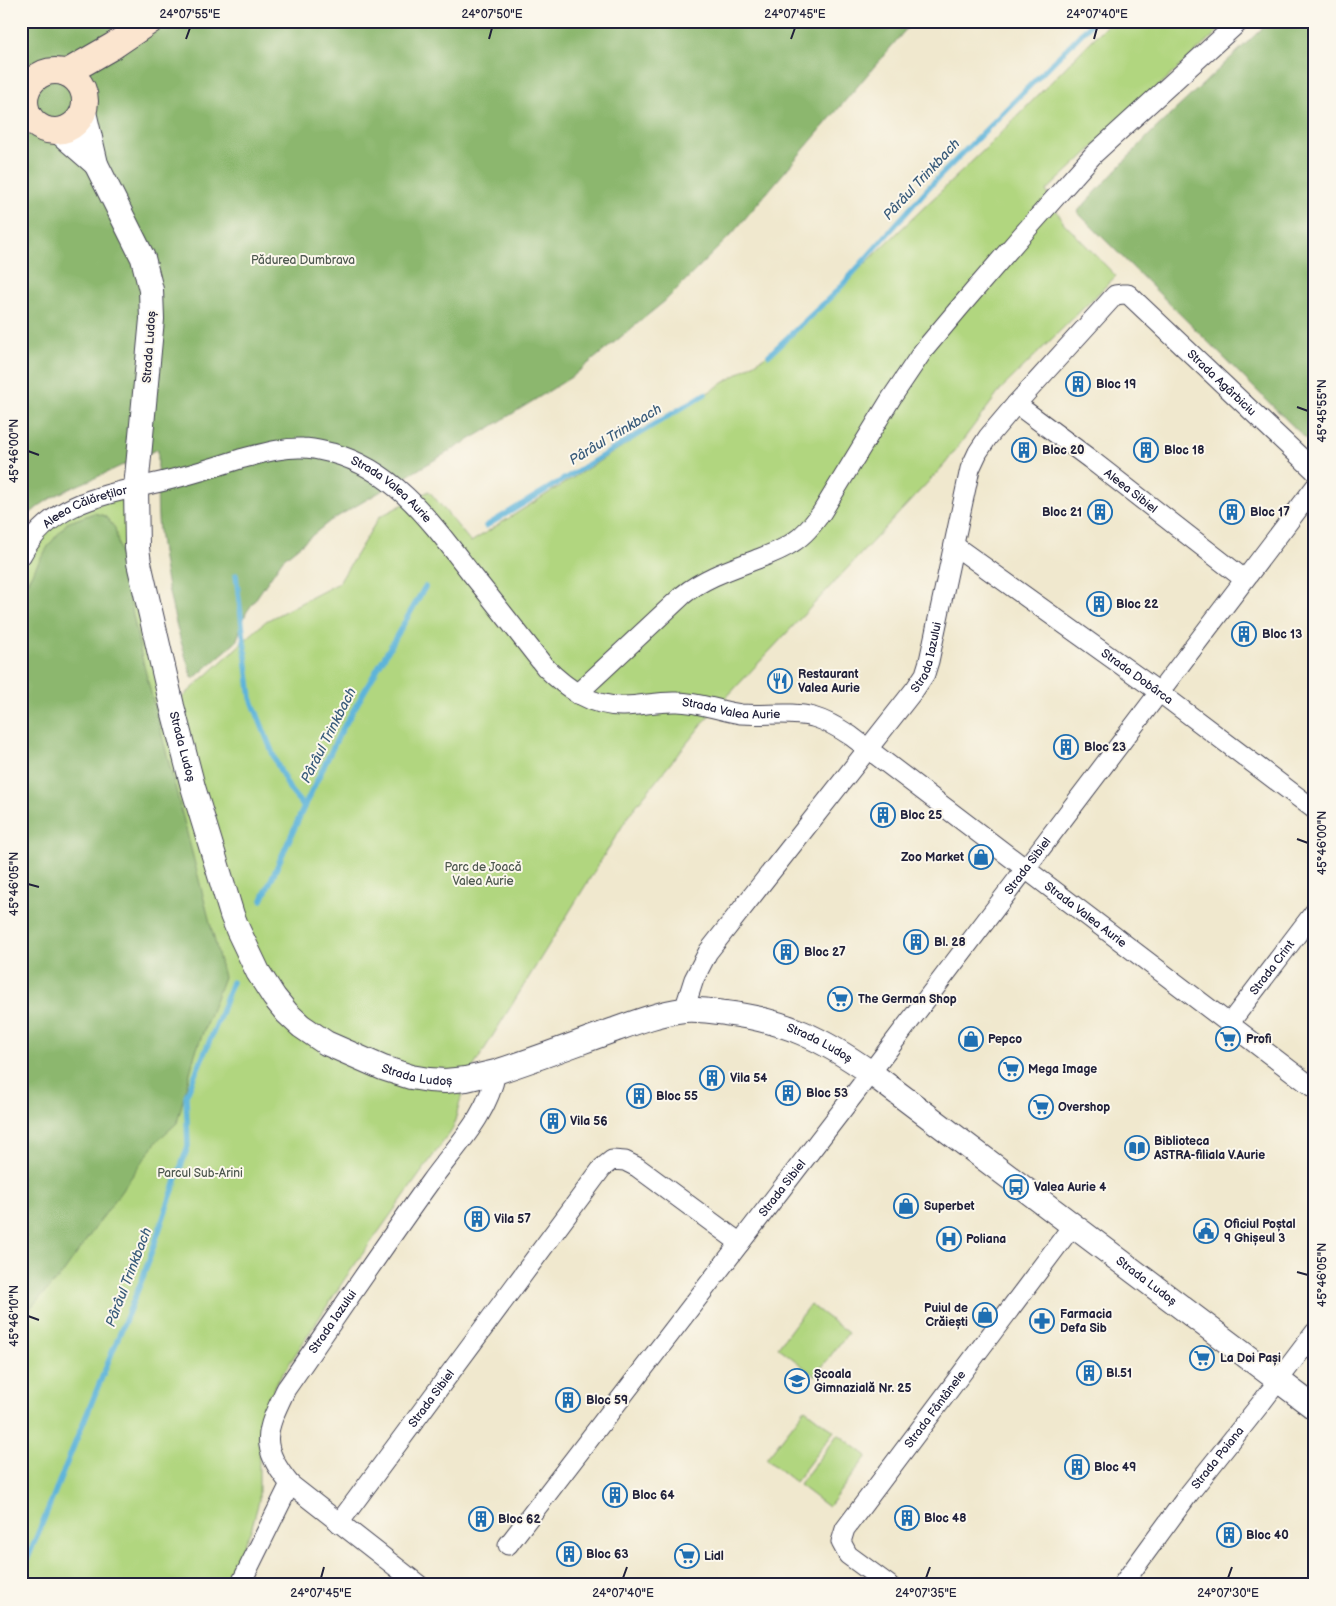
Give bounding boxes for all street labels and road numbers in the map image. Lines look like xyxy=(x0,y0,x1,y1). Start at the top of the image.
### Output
street label: Strada Ludoș xyxy=(140,311,159,383)
street label: Strada Agârbiciu xyxy=(1184,347,1259,419)
street label: Strada Valea Aurie xyxy=(348,453,435,526)
street label: Aleea Sibiel xyxy=(1101,466,1160,517)
street label: Aleea Călăreților xyxy=(40,483,129,532)
street label: Strada Iazului xyxy=(908,621,945,696)
street label: Strada Dobârca xyxy=(1098,646,1176,708)
street label: Strada Valea Aurie xyxy=(681,695,781,723)
street label: Strada Ludoș xyxy=(166,710,198,783)
street label: Strada Sibiel xyxy=(1001,835,1054,898)
street label: Strada Valea Aurie xyxy=(1041,879,1129,951)
street label: Strada Crint xyxy=(1247,937,1298,998)
street label: Strada Ludoș xyxy=(784,1020,855,1066)
street label: Strada Ludoș xyxy=(379,1061,453,1089)
street label: Strada Sibiel xyxy=(756,1157,809,1220)
street label: Strada Ludoș xyxy=(1113,1254,1179,1309)
street label: Strada Iazului xyxy=(306,1287,360,1357)
street label: Strada Sibiel xyxy=(405,1367,458,1431)
street label: Strada Fântânele xyxy=(901,1368,969,1451)
street label: Strada Poiana xyxy=(1188,1424,1248,1493)

